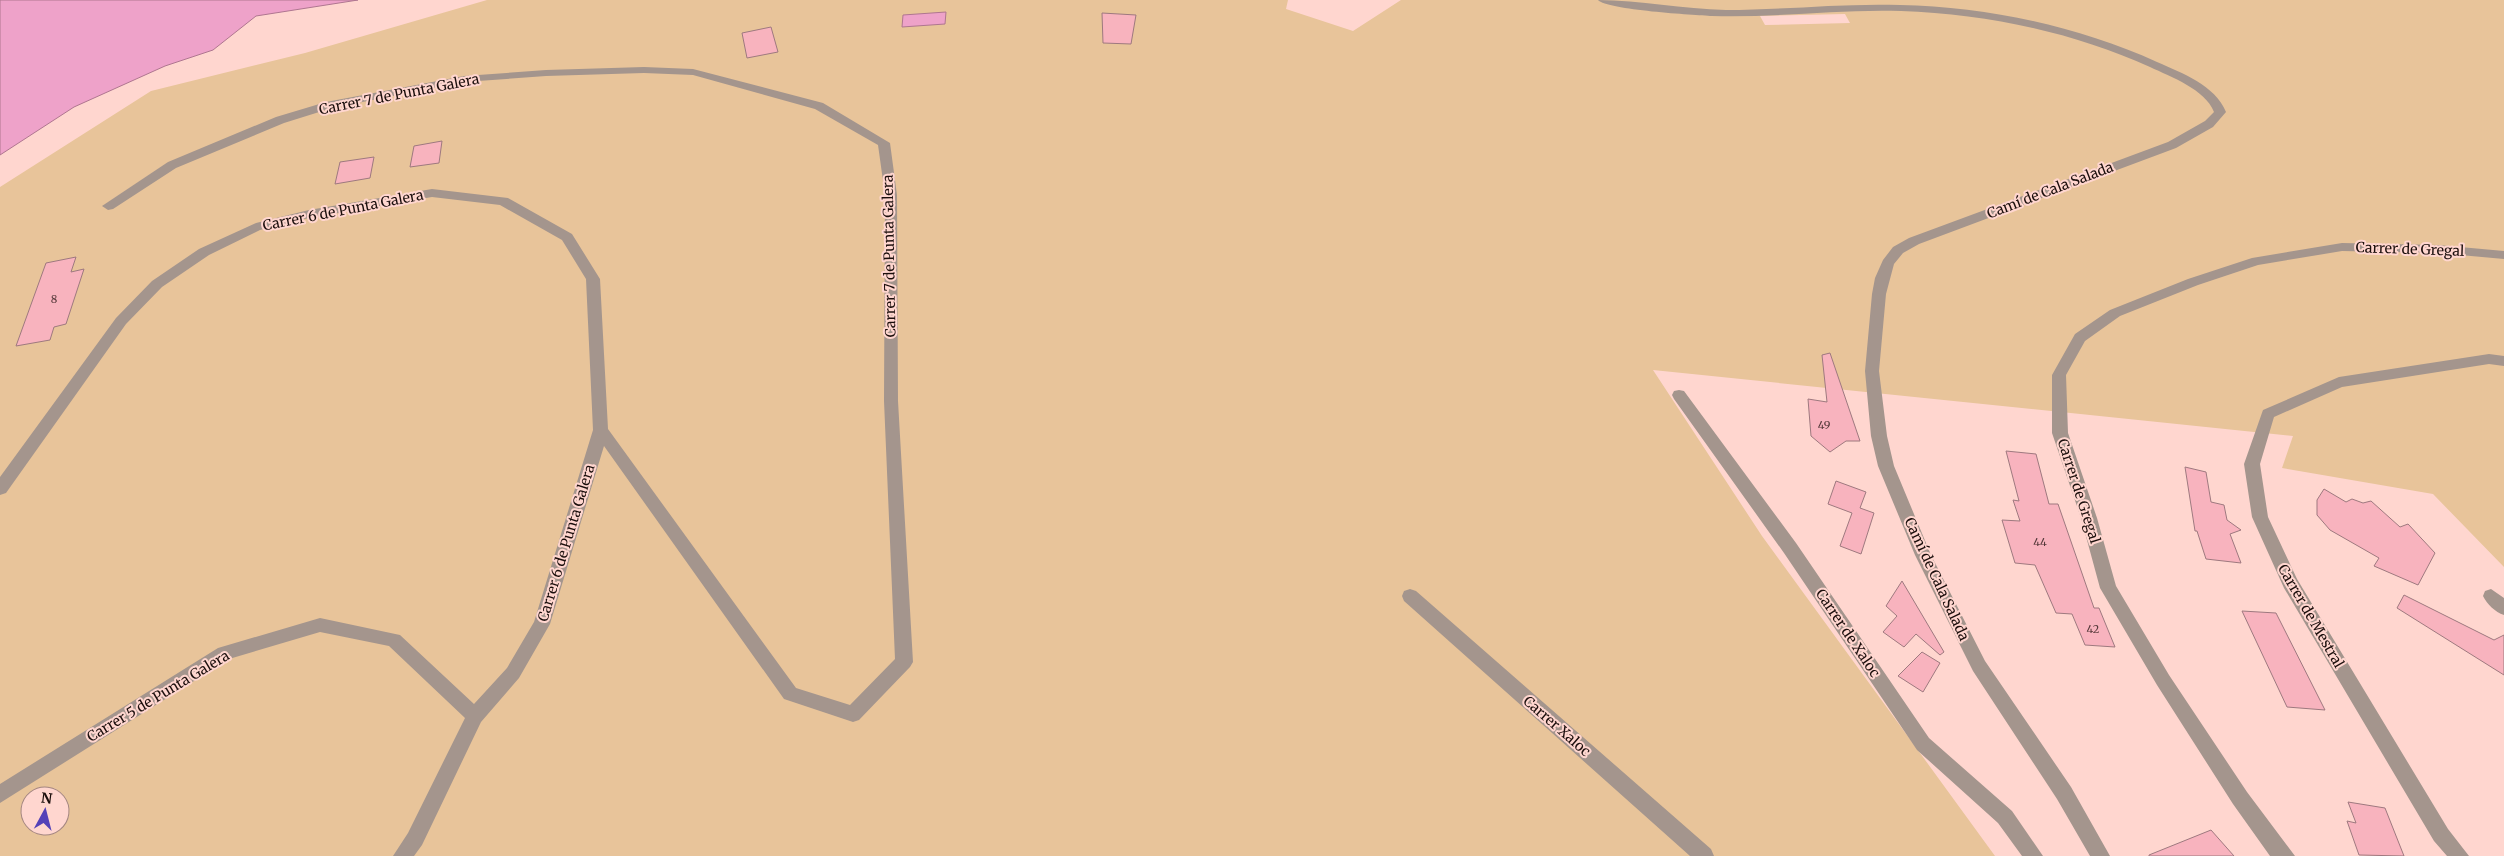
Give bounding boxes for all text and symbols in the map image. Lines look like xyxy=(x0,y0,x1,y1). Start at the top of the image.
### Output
street label: Carrer 7 de Punta Galera xyxy=(317,70,481,118)
street label: Camí de Cala Salada xyxy=(1984,157,2116,222)
street label: Carrer 7 de Punta Galera xyxy=(879,174,899,337)
street label: Carrer 6 de Punta Galera xyxy=(261,186,425,234)
street label: Carrer de Gregal xyxy=(2355,238,2465,260)
house number: 8 xyxy=(51,292,58,306)
house number: 49 xyxy=(1818,418,1831,432)
street label: Carrer de Gregal xyxy=(2054,436,2105,546)
street label: Carrer 6 de Punta Galera xyxy=(534,462,599,624)
street label: Camí de Cala Salada xyxy=(1901,515,1974,644)
house number: 44 xyxy=(2033,535,2047,549)
street label: Carrer de Mestral xyxy=(2274,561,2348,672)
street label: Carrer de Xaloc xyxy=(1812,585,1884,681)
house number: 42 xyxy=(2087,622,2099,636)
street label: Carrer 5 de Punta Galera xyxy=(84,646,233,746)
street label: Carrer Xaloc xyxy=(1520,692,1594,760)
north arrow xyxy=(20,786,70,836)
text: N xyxy=(40,788,53,808)

